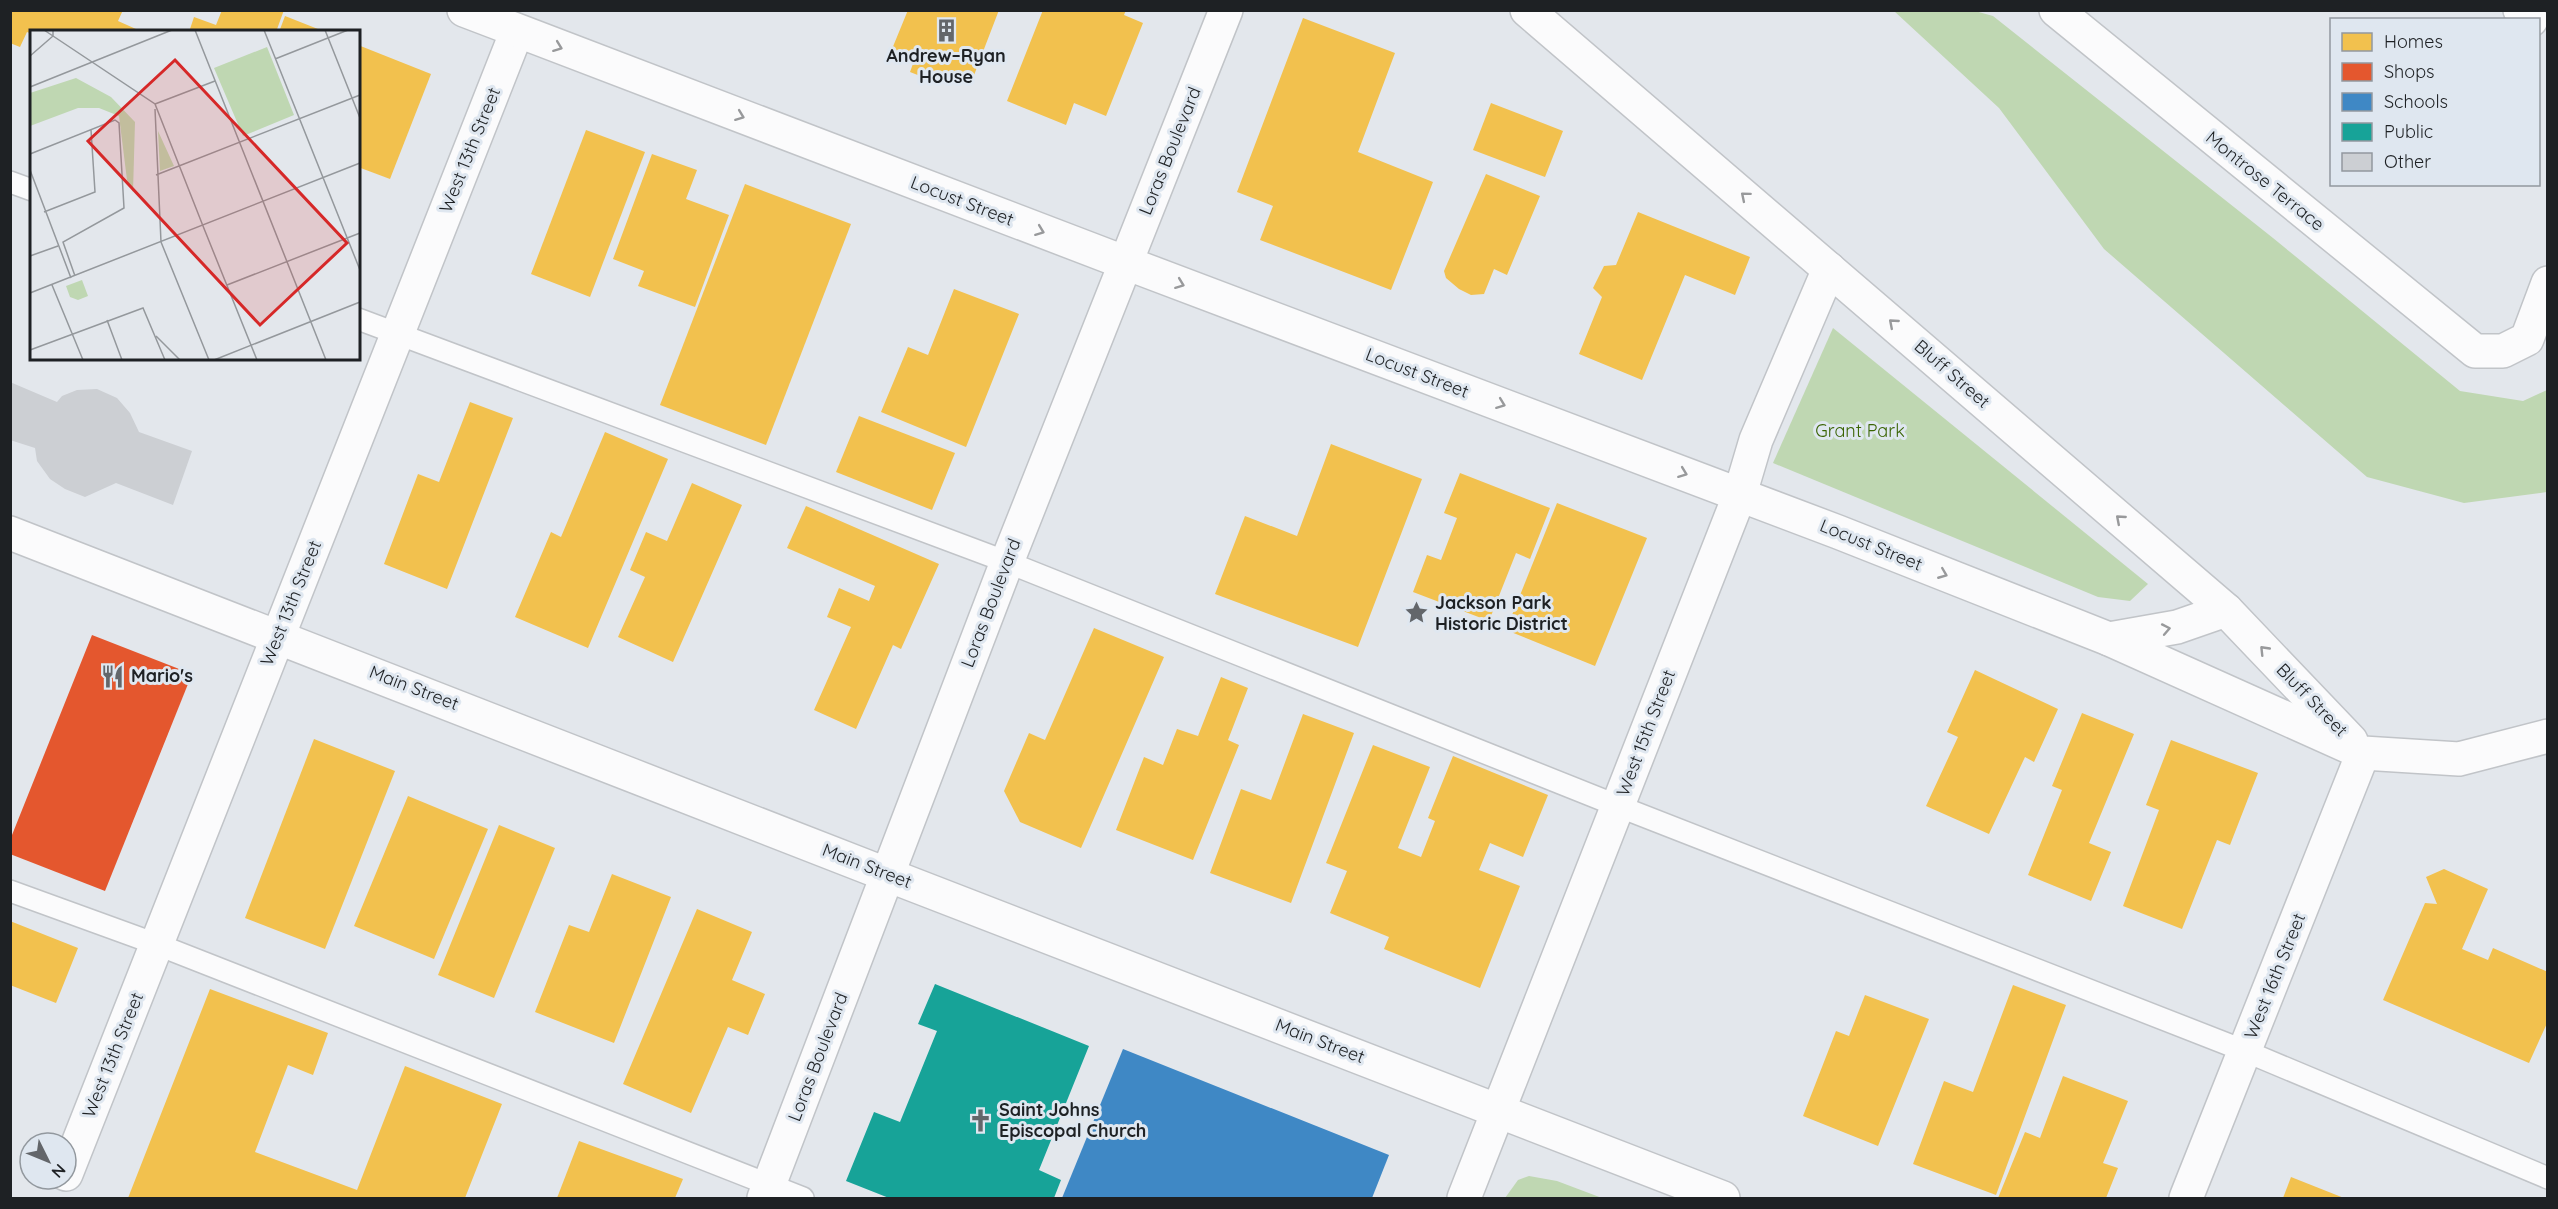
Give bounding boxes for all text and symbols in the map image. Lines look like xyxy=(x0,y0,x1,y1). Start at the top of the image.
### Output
building icon: Andrew–Ryan House xyxy=(933,17,959,43)
legend xyxy=(2330,18,2540,186)
inset map xyxy=(30,30,360,360)
text: Homes xyxy=(2384,30,2443,53)
one-way arrow xyxy=(552,40,563,52)
place label: Andrew–Ryan House xyxy=(886,44,1006,88)
text: Shops xyxy=(2384,60,2435,83)
street label: Loras Boulevard xyxy=(1133,83,1206,218)
street label: West 13th Street xyxy=(434,84,505,216)
text: Schools xyxy=(2384,90,2448,113)
one-way arrow xyxy=(734,109,745,122)
text: Public xyxy=(2384,120,2433,143)
street label: Montrose Terrace xyxy=(2201,126,2329,236)
text: Other xyxy=(2384,150,2431,173)
street label: Locust Street xyxy=(907,170,1017,231)
one-way arrow xyxy=(1740,193,1751,204)
one-way arrow xyxy=(1034,224,1045,236)
one-way arrow xyxy=(1175,277,1185,290)
one-way arrow xyxy=(1889,319,1900,330)
street label: Bluff Street xyxy=(1910,334,1995,413)
street label: Locust Street xyxy=(1362,342,1472,403)
one-way arrow xyxy=(1495,397,1506,409)
park label: Grant Park xyxy=(1815,419,1905,442)
one-way arrow xyxy=(1677,465,1688,478)
street label: Locust Street xyxy=(1816,514,1926,576)
one-way arrow xyxy=(2116,515,2127,526)
street label: Loras Boulevard xyxy=(955,535,1026,670)
street label: West 13th Street xyxy=(255,537,326,669)
one-way arrow xyxy=(1937,567,1948,579)
place label: Jackson Park Historic District xyxy=(1435,591,1568,635)
place icon: Jackson Park Historic District xyxy=(1404,600,1430,626)
one-way arrow xyxy=(2162,623,2171,635)
one-way arrow xyxy=(2261,646,2272,657)
street label: Bluff Street xyxy=(2272,658,2353,741)
street label: Main Street xyxy=(366,660,462,715)
restaurant icon: Mario's xyxy=(100,663,126,689)
place label: Mario's xyxy=(131,664,193,687)
street label: West 15th Street xyxy=(1611,666,1680,799)
street label: Main Street xyxy=(819,838,915,893)
street label: West 16th Street xyxy=(2239,910,2310,1042)
street label: West 13th Street xyxy=(77,989,148,1121)
street label: Loras Boulevard xyxy=(782,989,853,1124)
street label: Main Street xyxy=(1272,1013,1368,1068)
place label: Saint Johns Episcopal Church xyxy=(999,1098,1146,1142)
church icon: Saint Johns Episcopal Church xyxy=(968,1107,994,1133)
north arrow xyxy=(18,1131,78,1191)
text: N xyxy=(48,1160,70,1182)

